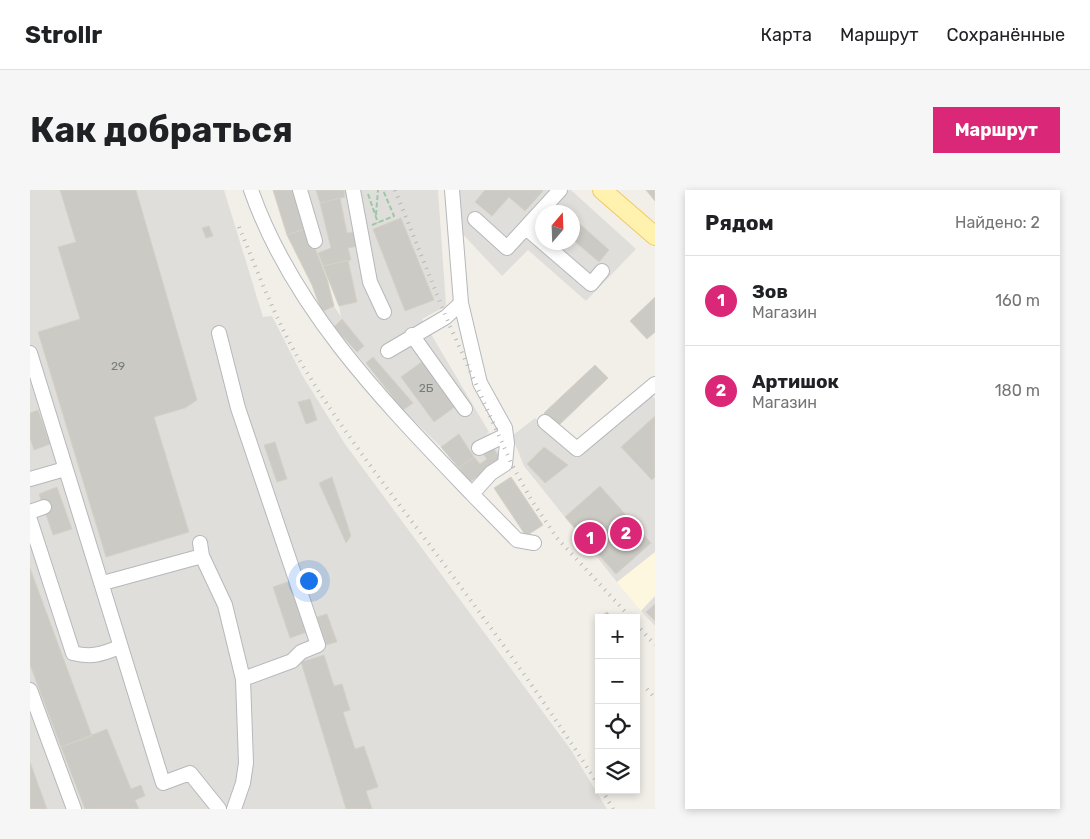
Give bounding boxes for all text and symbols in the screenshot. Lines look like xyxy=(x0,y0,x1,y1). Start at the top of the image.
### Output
text: Strollr xyxy=(25,21,102,49)
text: Карта xyxy=(761,24,812,46)
text: Маршрут xyxy=(840,24,919,46)
text: Сохранённые xyxy=(947,24,1065,46)
button: Маршрут xyxy=(933,107,1060,153)
text: Как добраться xyxy=(30,109,293,151)
north arrow xyxy=(535,205,580,250)
text: Рядом xyxy=(705,210,774,235)
text: Найдено: 2 xyxy=(955,213,1040,232)
text: Зов xyxy=(752,280,788,303)
text: 1 xyxy=(717,291,725,310)
text: 160 m xyxy=(995,291,1040,310)
text: Магазин xyxy=(752,303,817,322)
house number: 29 xyxy=(111,359,125,373)
text: Артишок xyxy=(752,370,839,393)
house number: 2Б xyxy=(419,381,434,395)
text: 2 xyxy=(716,381,726,400)
text: 180 m xyxy=(995,381,1040,400)
text: Магазин xyxy=(752,393,817,412)
pin: 2 xyxy=(610,514,642,552)
pin: 1 xyxy=(574,519,606,557)
your location xyxy=(296,568,322,594)
map controls xyxy=(595,614,640,794)
button: + xyxy=(595,614,640,659)
button: − xyxy=(595,659,640,704)
button: locate xyxy=(595,704,640,749)
button: layers xyxy=(595,749,640,794)

